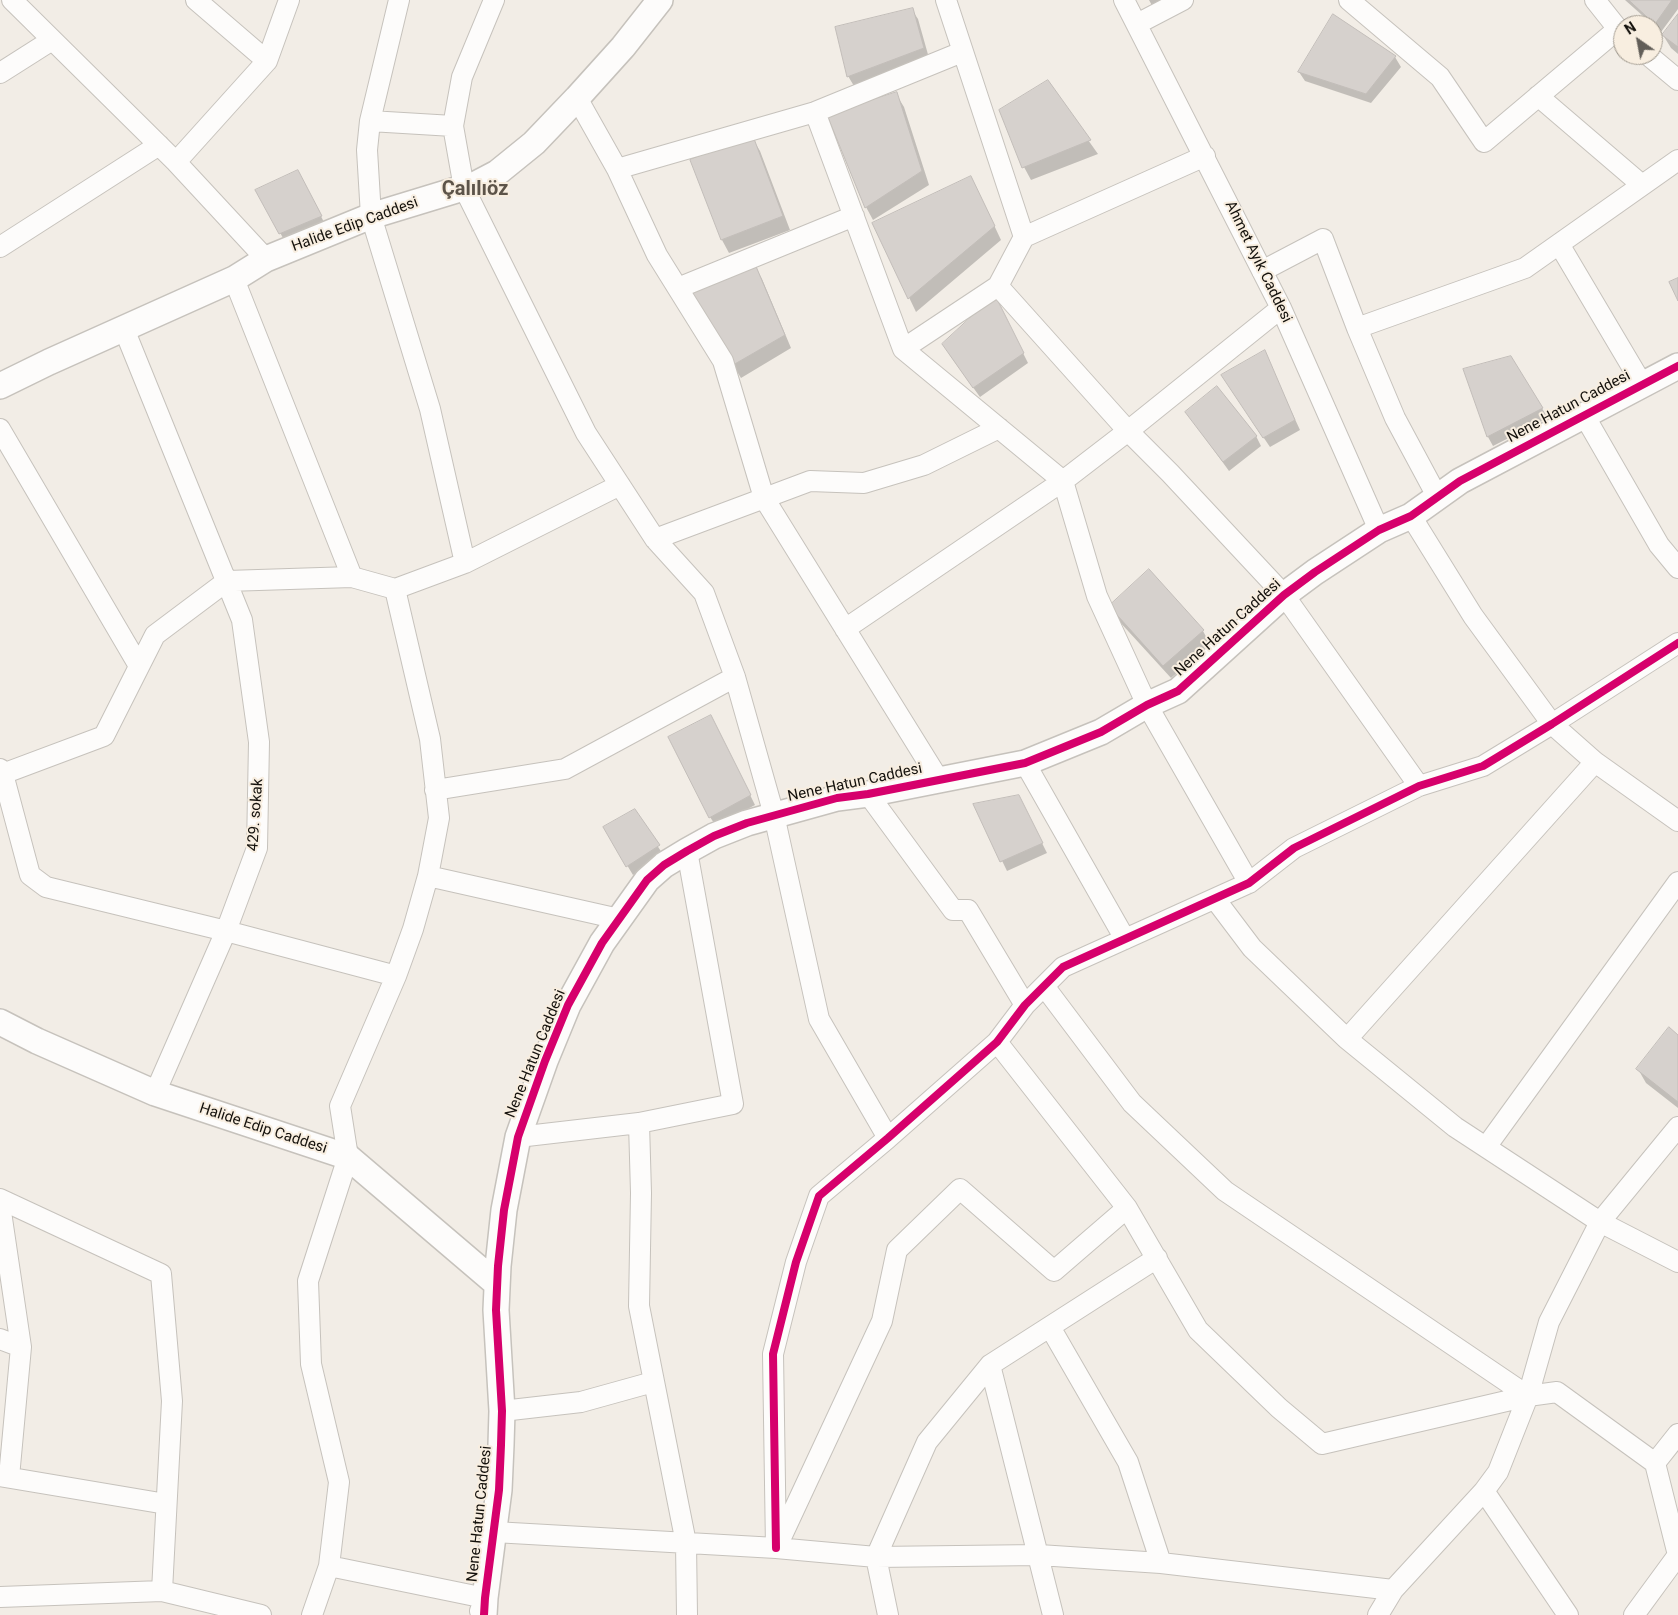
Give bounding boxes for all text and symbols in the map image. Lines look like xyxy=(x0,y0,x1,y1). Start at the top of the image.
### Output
north arrow xyxy=(1613,15,1663,65)
text: N xyxy=(1622,19,1639,38)
district label: Çalılıöz xyxy=(442,178,508,202)
street label: Halide Edip Caddesi xyxy=(289,194,421,256)
street label: Ahmet Ayık Caddesi xyxy=(1221,198,1295,326)
street label: Nene Hatun Caddesi xyxy=(1504,367,1634,447)
street label: Nene Hatun Caddesi xyxy=(1171,576,1285,680)
street label: Nene Hatun Caddesi xyxy=(786,760,924,806)
street label: 429. sokak xyxy=(244,778,268,852)
street label: Nene Hatun Caddesi xyxy=(502,987,570,1121)
street label: Halide Edip Caddesi xyxy=(197,1100,329,1158)
street label: Nene Hatun Caddesi xyxy=(464,1445,496,1583)

